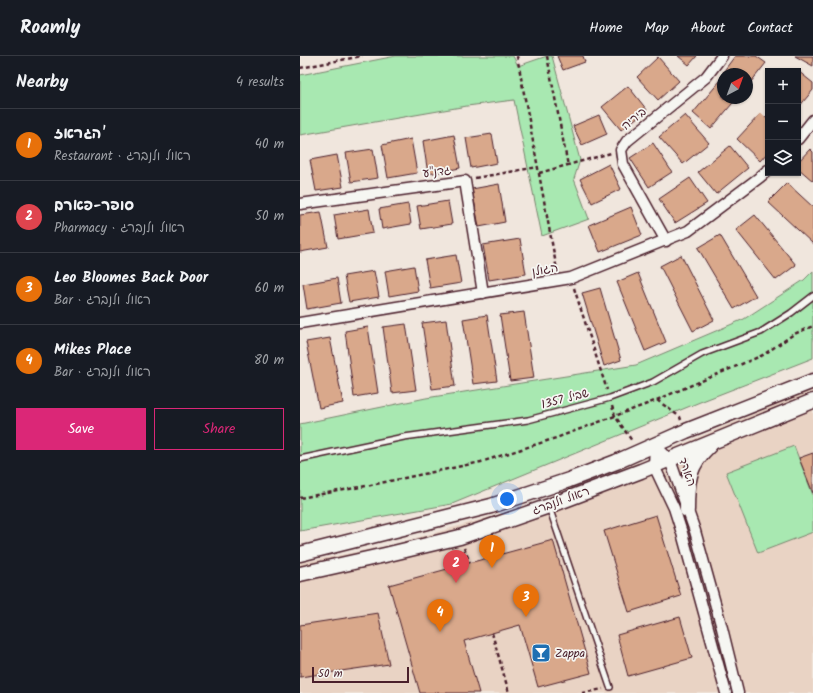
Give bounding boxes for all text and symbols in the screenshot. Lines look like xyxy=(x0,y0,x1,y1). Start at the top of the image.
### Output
text: Roamly xyxy=(20,13,80,43)
text: Home xyxy=(589,17,623,39)
text: Map xyxy=(645,17,669,39)
text: About xyxy=(691,17,725,39)
text: Contact xyxy=(747,17,793,39)
north arrow xyxy=(717,68,753,104)
map controls xyxy=(765,68,801,176)
button: + xyxy=(765,68,801,104)
text: Nearby xyxy=(16,69,68,96)
text: 4 results xyxy=(236,72,284,93)
street label: ביריה xyxy=(617,103,651,135)
button: − xyxy=(765,104,801,140)
text: הגראז' xyxy=(54,122,105,146)
text: 1 xyxy=(27,134,31,155)
text: 40 m xyxy=(255,134,284,155)
button: layers xyxy=(765,140,801,176)
text: Restaurant · ראול ולנברג xyxy=(54,146,191,167)
street label: גדנ"ע xyxy=(422,161,453,183)
text: סופר-פארם xyxy=(54,194,134,218)
text: 2 xyxy=(25,206,33,227)
text: 50 m xyxy=(255,206,284,227)
text: Pharmacy · ראול ולנברג xyxy=(54,218,185,239)
street label: הגולן xyxy=(530,258,560,282)
text: Leo Bloomes Back Door xyxy=(54,266,208,290)
text: 3 xyxy=(25,278,33,299)
text: 60 m xyxy=(255,278,284,299)
text: Bar · ראול ולנברג xyxy=(54,290,151,311)
text: Mikes Place xyxy=(54,338,131,362)
text: 4 xyxy=(25,350,33,371)
text: 80 m xyxy=(254,350,284,371)
text: Bar · ראול ולנברג xyxy=(54,362,151,383)
street label: שביל 1357 xyxy=(539,384,591,414)
button: Save xyxy=(16,408,146,450)
button: Share xyxy=(154,408,284,450)
street label: הארד xyxy=(673,455,701,489)
street label: ראול ולנברג xyxy=(530,482,592,520)
your location xyxy=(497,489,517,509)
pin: 1 xyxy=(479,535,505,568)
pin: 2 xyxy=(443,550,469,583)
pin: 3 xyxy=(513,584,539,617)
pin: 4 xyxy=(427,599,453,632)
bar icon: Zappa xyxy=(530,642,552,664)
place label: Zappa xyxy=(555,644,586,663)
scale bar xyxy=(312,665,409,684)
text: 50 m xyxy=(318,665,343,683)

